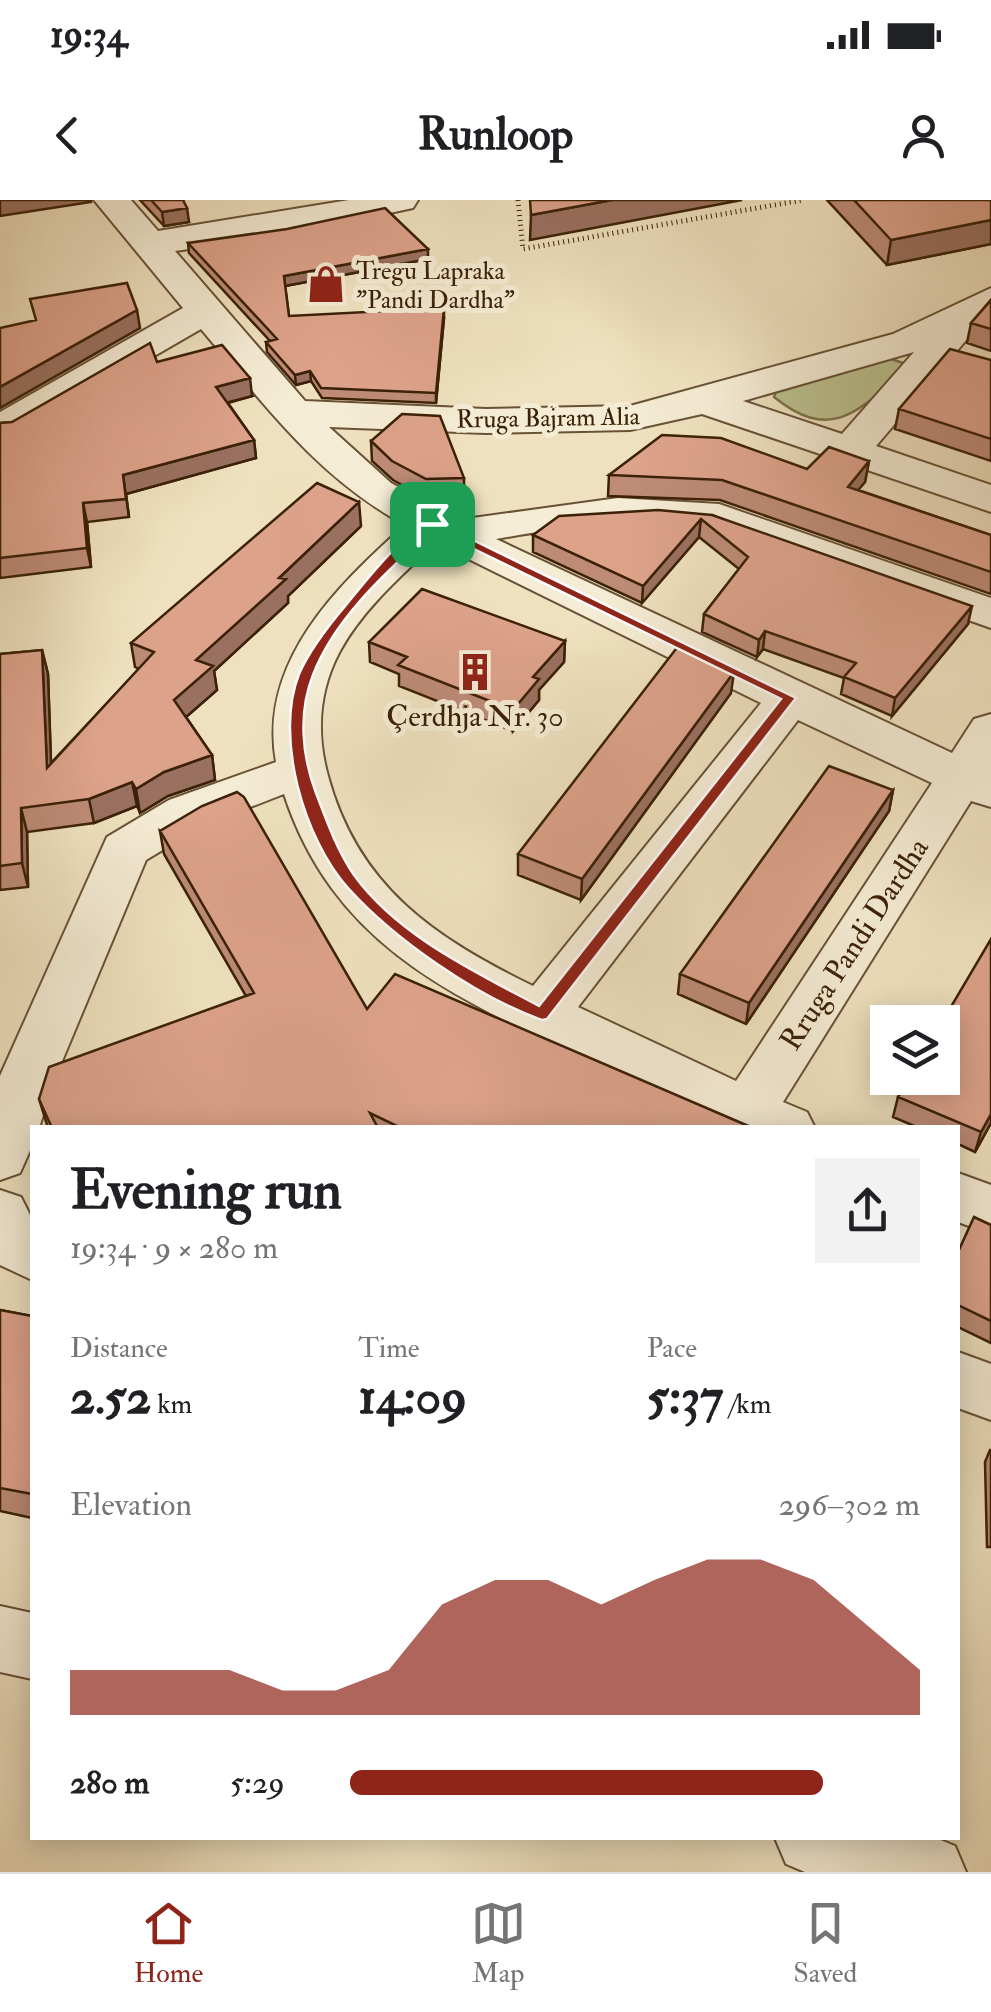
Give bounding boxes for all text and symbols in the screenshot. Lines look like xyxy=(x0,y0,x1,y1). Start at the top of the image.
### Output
text: 19:34 xyxy=(50,11,127,59)
text: Runloop xyxy=(418,107,573,163)
icon: back xyxy=(40,108,95,163)
icon: person xyxy=(896,108,951,163)
place label: Tregu Lapraka "Pandi Dardha" xyxy=(356,256,515,316)
shop icon: Tregu Lapraka "Pandi Dardha" xyxy=(305,263,347,305)
street label: Rruga Bajram Alia xyxy=(456,401,641,436)
pin xyxy=(390,482,475,567)
icon: arrive xyxy=(405,497,460,552)
building icon: Çerdhja Nr. 30 xyxy=(454,651,496,693)
place label: Çerdhja Nr. 30 xyxy=(386,698,564,735)
street label: Rruga Pandi Dardha xyxy=(772,831,937,1057)
map controls xyxy=(870,1005,960,1095)
button: layers xyxy=(870,1005,960,1095)
text: Evening run xyxy=(70,1156,342,1225)
button: share xyxy=(815,1158,920,1263)
text: 19:34 · 9 × 280 m xyxy=(70,1228,278,1268)
text: Distance xyxy=(70,1331,168,1366)
text: Time xyxy=(358,1331,420,1366)
text: Pace xyxy=(647,1331,697,1366)
text: 2.52 xyxy=(70,1366,151,1429)
text: 14:09 xyxy=(358,1366,467,1429)
text: 5:37 xyxy=(647,1366,723,1429)
text: km xyxy=(151,1387,192,1422)
text: /km xyxy=(723,1387,771,1422)
text: Elevation xyxy=(70,1485,192,1525)
text: 296–302 m xyxy=(779,1485,920,1525)
text: 280 m xyxy=(70,1763,149,1803)
text: 5:29 xyxy=(230,1763,285,1803)
tab: Home xyxy=(134,1896,203,1991)
tab: Map xyxy=(471,1896,526,1991)
tab: Saved xyxy=(793,1896,857,1991)

